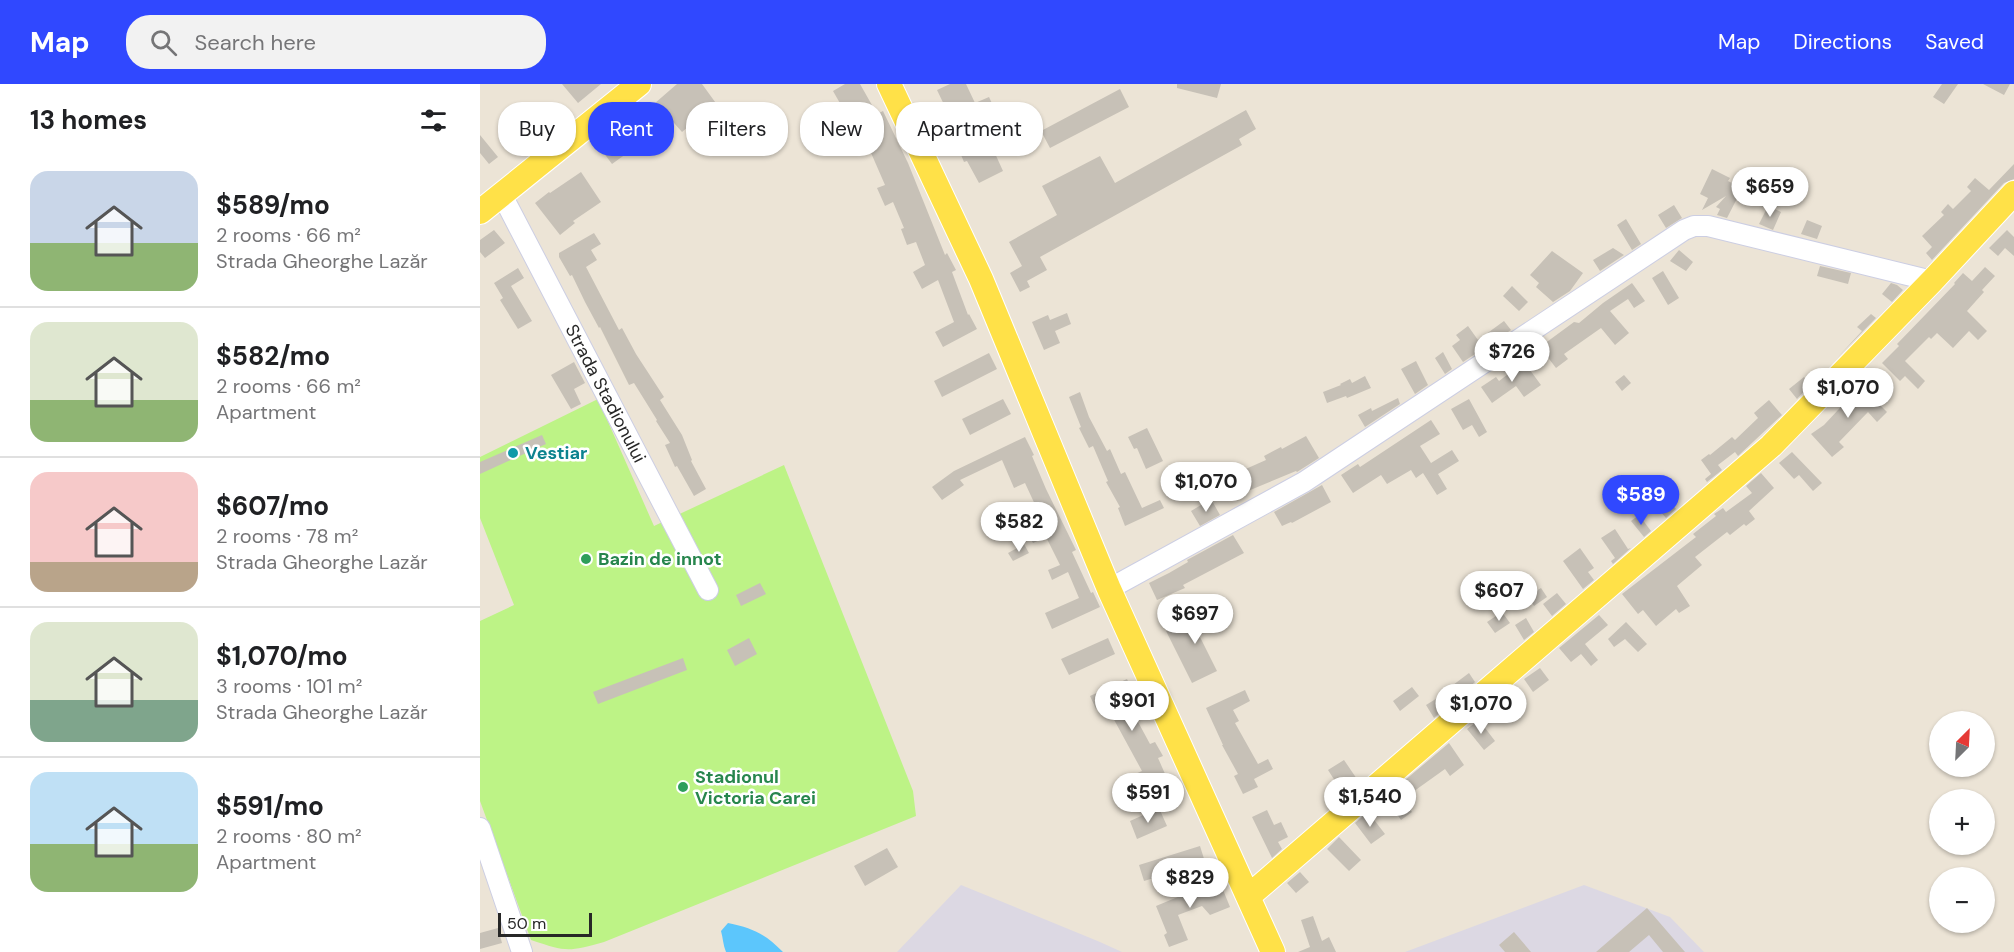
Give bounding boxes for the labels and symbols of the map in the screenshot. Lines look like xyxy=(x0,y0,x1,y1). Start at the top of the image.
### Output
pin: $659 xyxy=(1734,167,1806,218)
street label: Strada Stadionului xyxy=(560,320,652,467)
pin: $726 xyxy=(1476,332,1548,383)
pin: $1,070 xyxy=(1799,368,1897,419)
place label: Vestiar xyxy=(525,441,587,465)
marker: Vestiar xyxy=(506,446,520,460)
pin: $1,070 xyxy=(1157,462,1255,513)
pin: $589 xyxy=(1605,475,1677,526)
pin: $582 xyxy=(983,502,1055,553)
place label: Bazin de innot xyxy=(598,547,722,571)
marker: Bazin de innot xyxy=(579,552,593,566)
pin: $607 xyxy=(1463,571,1535,622)
pin: $697 xyxy=(1159,594,1231,645)
pin: $901 xyxy=(1096,681,1168,732)
pin: $1,070 xyxy=(1432,684,1530,735)
north arrow xyxy=(1929,711,1995,777)
place label: Stadionul Victoria Carei xyxy=(695,765,816,810)
pin: $591 xyxy=(1112,773,1184,824)
pin: $1,540 xyxy=(1321,777,1419,828)
marker: Stadionul Victoria Carei xyxy=(676,780,690,794)
pin: $829 xyxy=(1154,858,1226,909)
scale bar xyxy=(498,910,592,938)

